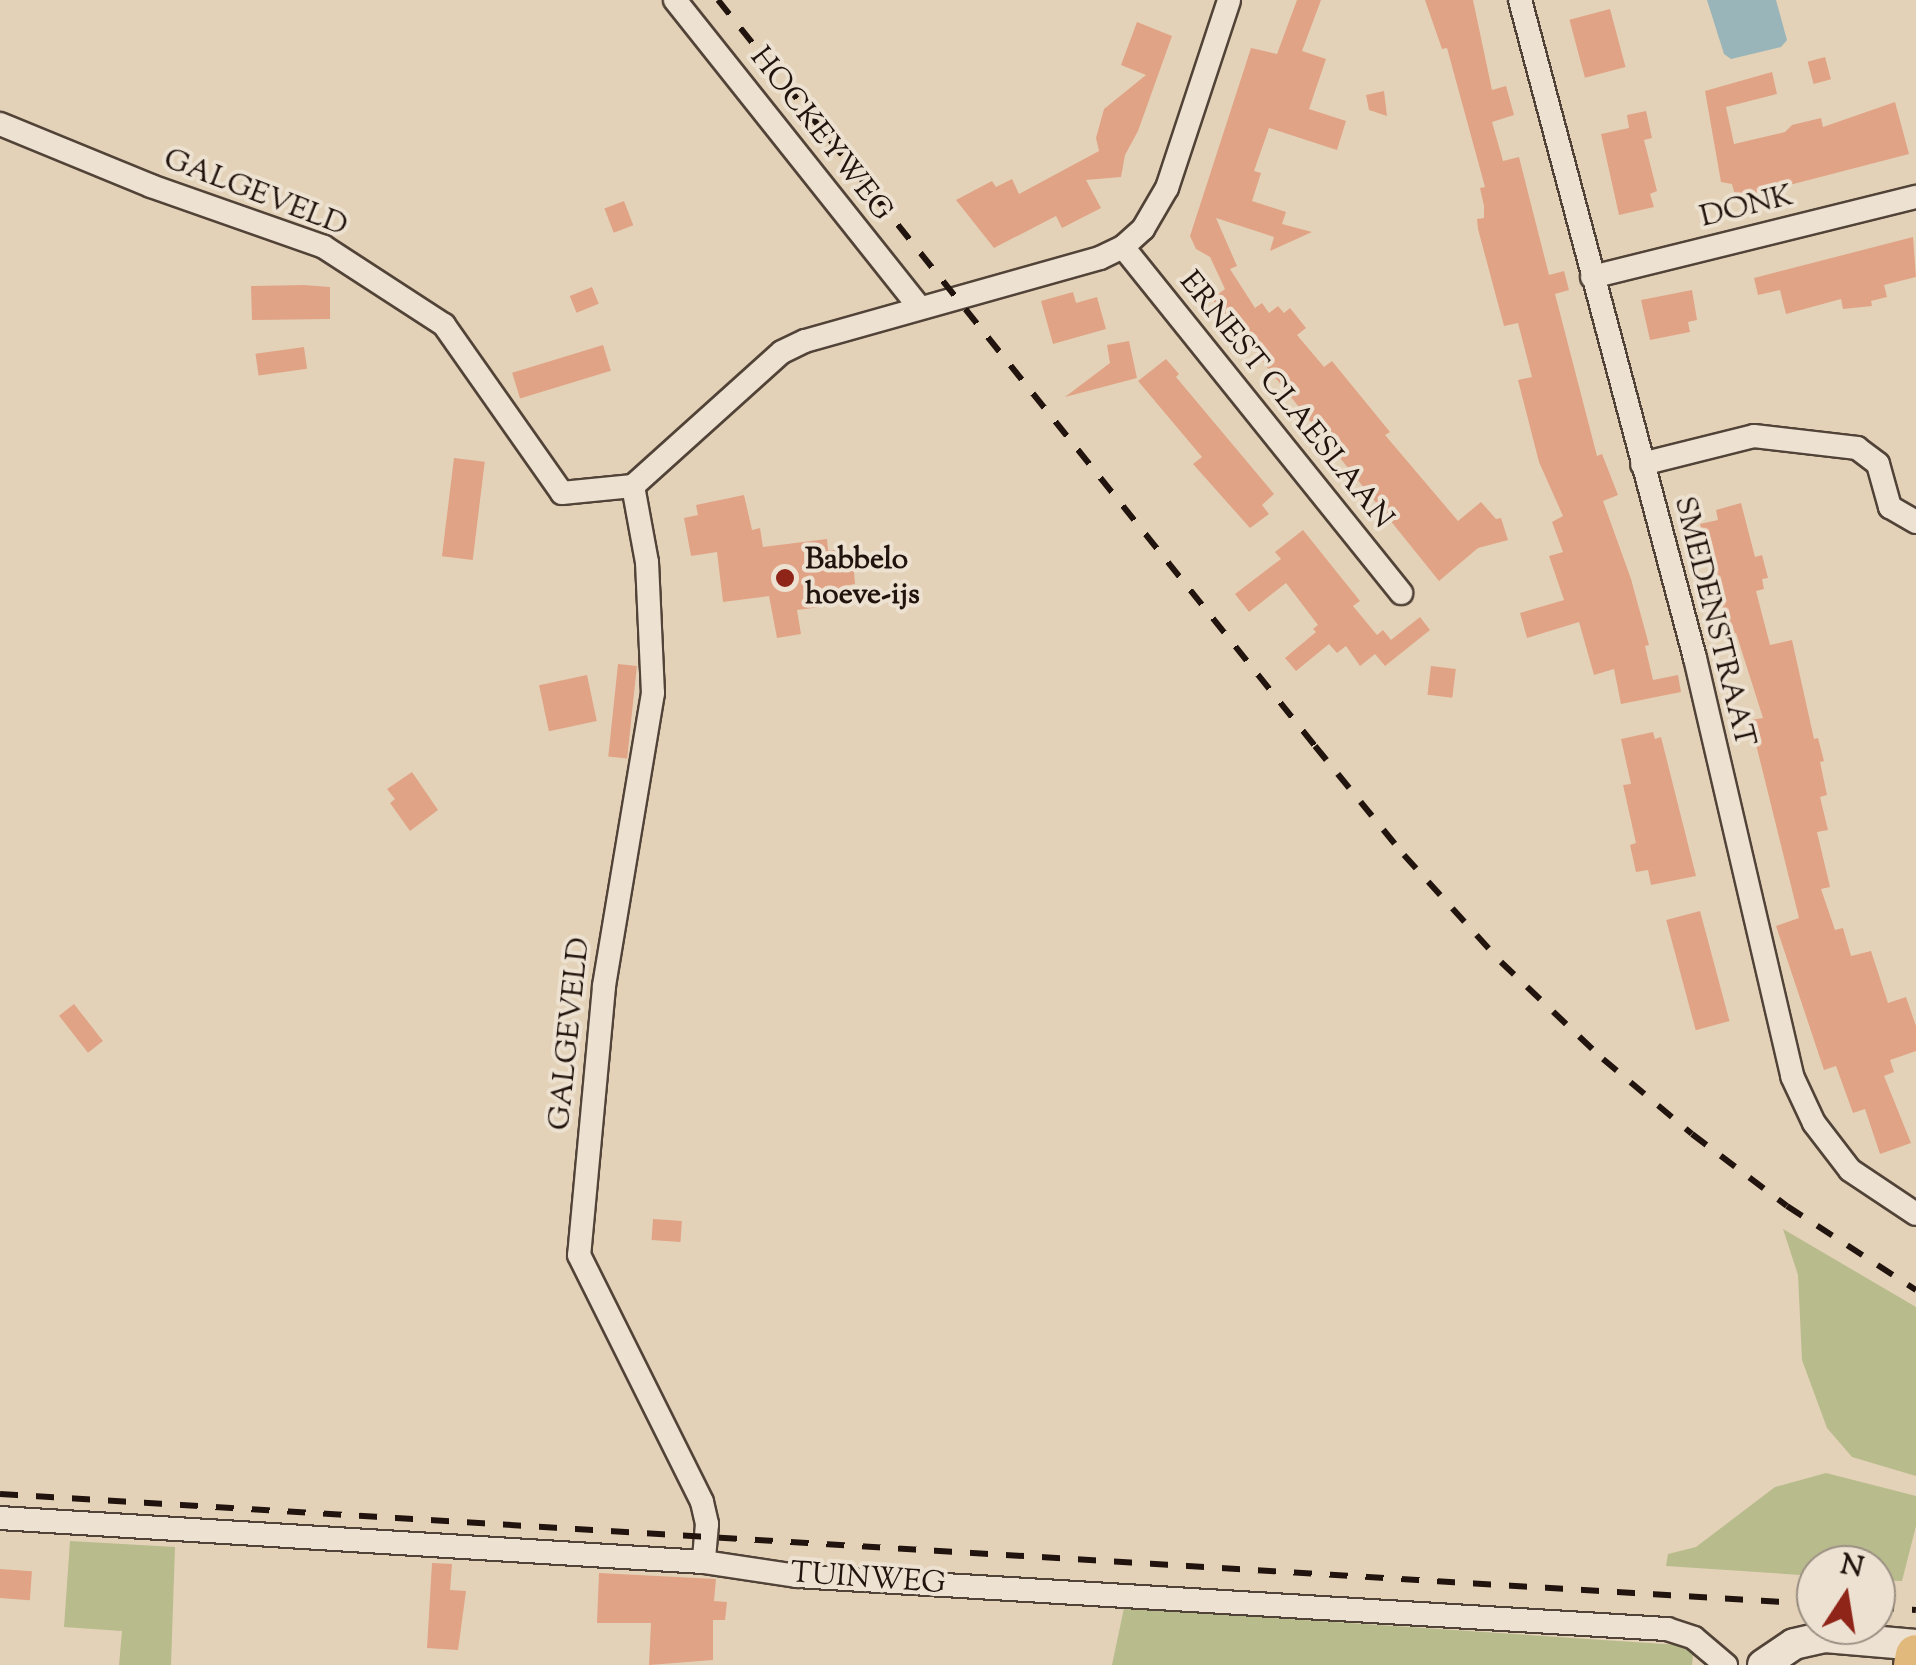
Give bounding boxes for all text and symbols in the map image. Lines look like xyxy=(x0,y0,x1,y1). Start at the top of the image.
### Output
street label: HOCKEYWEG xyxy=(741,41,899,229)
street label: GALGEVELD xyxy=(158,142,352,246)
street label: DONK xyxy=(1697,179,1797,237)
street label: ERNEST CLAESLAAN xyxy=(1170,265,1400,537)
street label: SMEDENSTRAAT xyxy=(1664,493,1762,751)
place label: Babbelo hoeve-ijs xyxy=(805,543,920,614)
marker: Babbelo hoeve-ijs xyxy=(774,567,796,589)
street label: GALGEVELD xyxy=(543,936,599,1132)
north arrow xyxy=(1796,1545,1896,1645)
text: N xyxy=(1837,1546,1867,1589)
street label: TUINWEG xyxy=(789,1557,947,1603)

